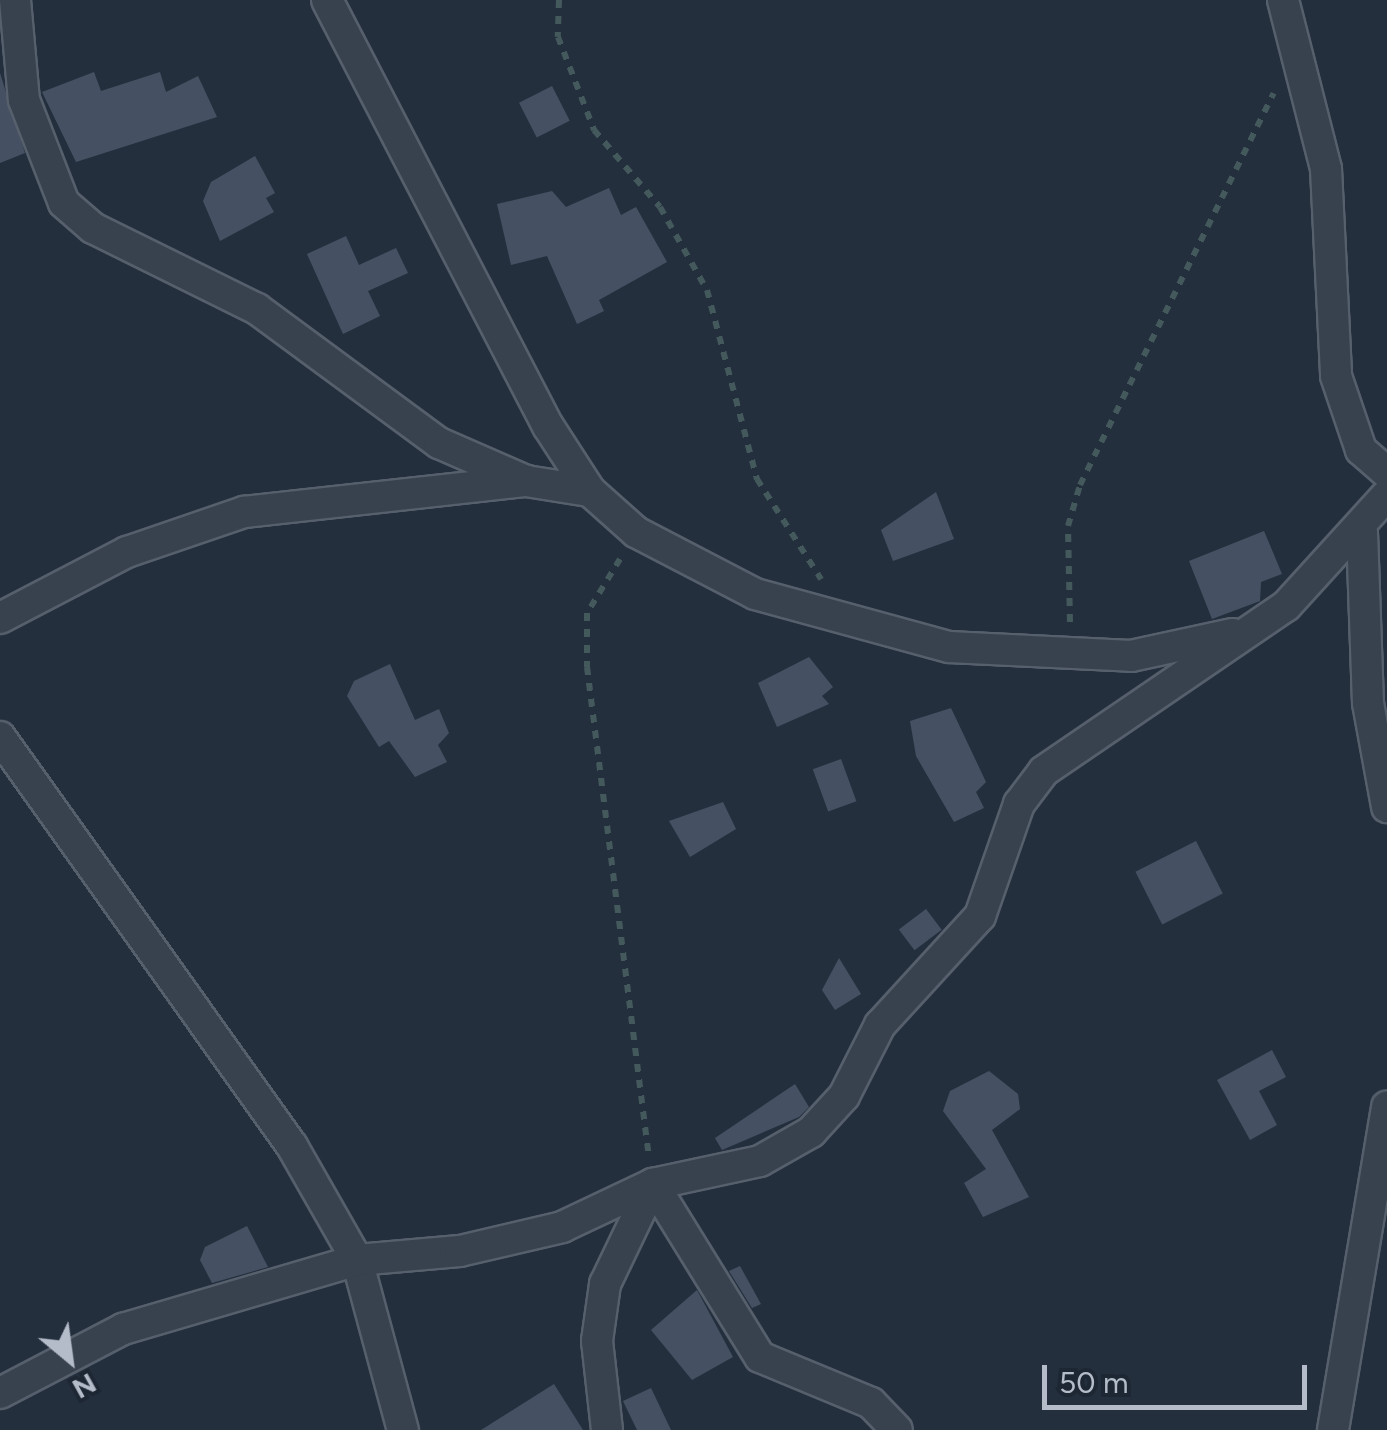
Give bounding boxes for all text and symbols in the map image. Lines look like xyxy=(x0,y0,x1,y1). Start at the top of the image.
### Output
north arrow xyxy=(20,1310,120,1410)
scale bar xyxy=(1047,1345,1312,1407)
text: 50 m xyxy=(1059,1364,1128,1401)
text: N xyxy=(67,1366,102,1406)

